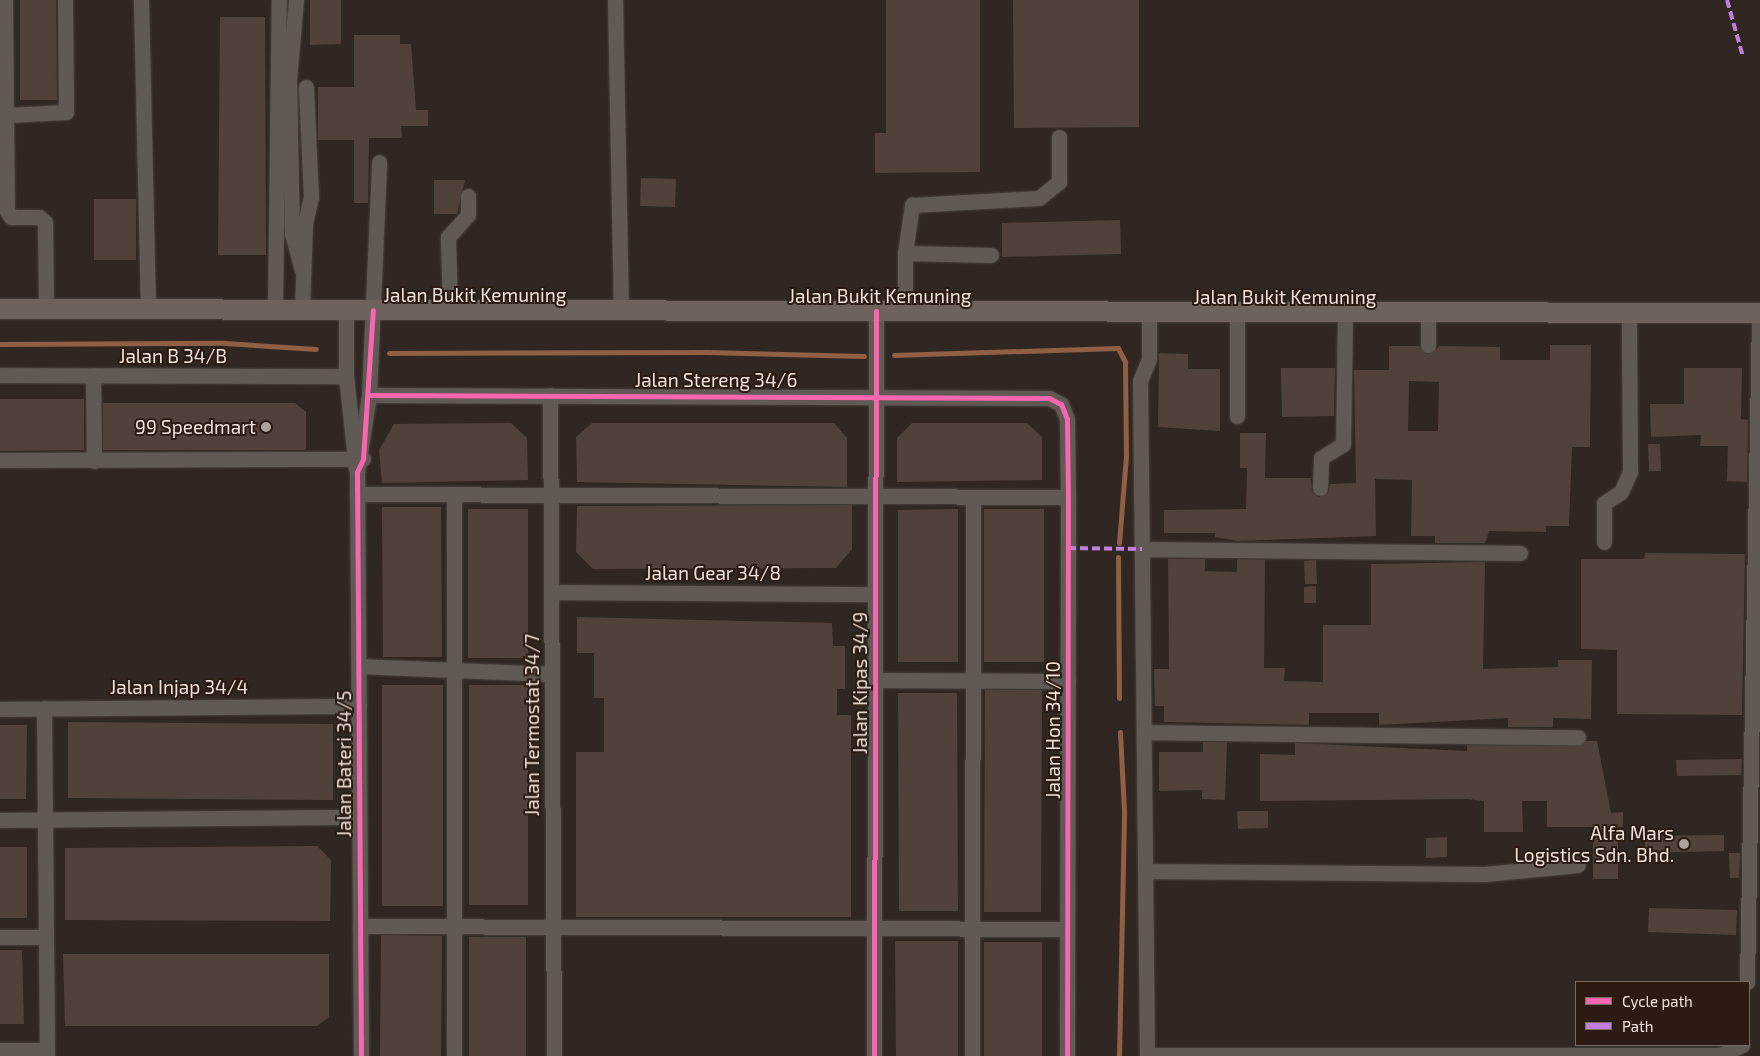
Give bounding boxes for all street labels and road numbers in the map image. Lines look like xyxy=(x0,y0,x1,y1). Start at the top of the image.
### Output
street label: Jalan Bukit Kemuning xyxy=(384,284,566,306)
street label: Jalan Bukit Kemuning xyxy=(789,285,971,307)
street label: Jalan Bukit Kemuning xyxy=(1194,286,1376,308)
street label: Jalan B 34/B xyxy=(119,345,227,367)
street label: Jalan Stereng 34/6 xyxy=(635,369,797,391)
street label: Jalan Gear 34/8 xyxy=(645,562,781,584)
street label: Jalan Kipas 34/9 xyxy=(849,612,871,754)
street label: Jalan Termostat 34/7 xyxy=(521,633,543,817)
street label: Jalan Hon 34/10 xyxy=(1042,661,1064,799)
street label: Jalan Injap 34/4 xyxy=(110,676,248,698)
street label: Jalan Bateri 34/5 xyxy=(333,691,355,837)

